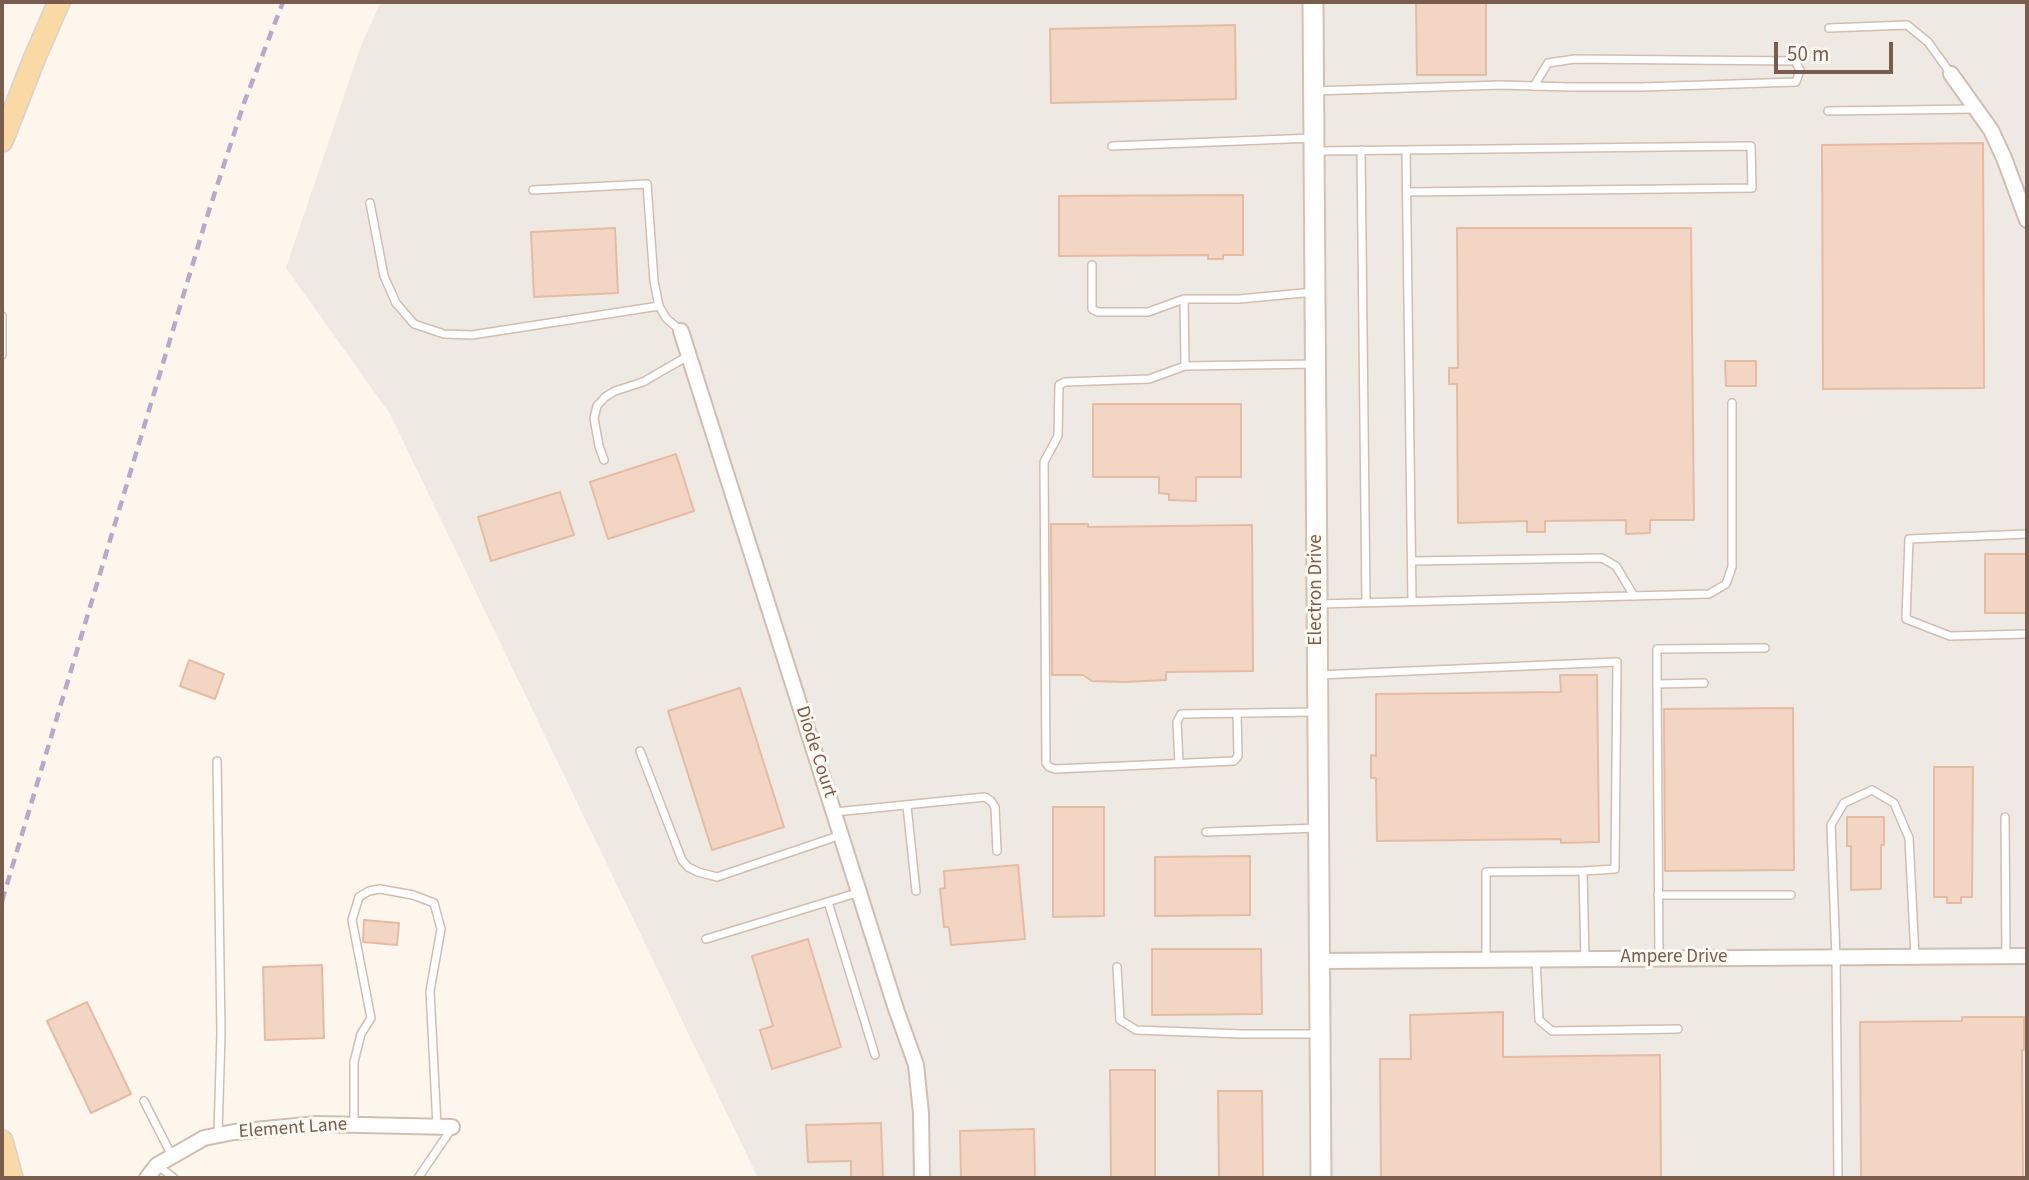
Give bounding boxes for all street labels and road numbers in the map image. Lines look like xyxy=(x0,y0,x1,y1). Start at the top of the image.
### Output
street label: Electron Drive xyxy=(1306,534,1328,646)
street label: Diode Court xyxy=(789,703,841,801)
street label: Ampere Drive xyxy=(1621,947,1727,969)
street label: Element Lane xyxy=(238,1114,348,1144)

